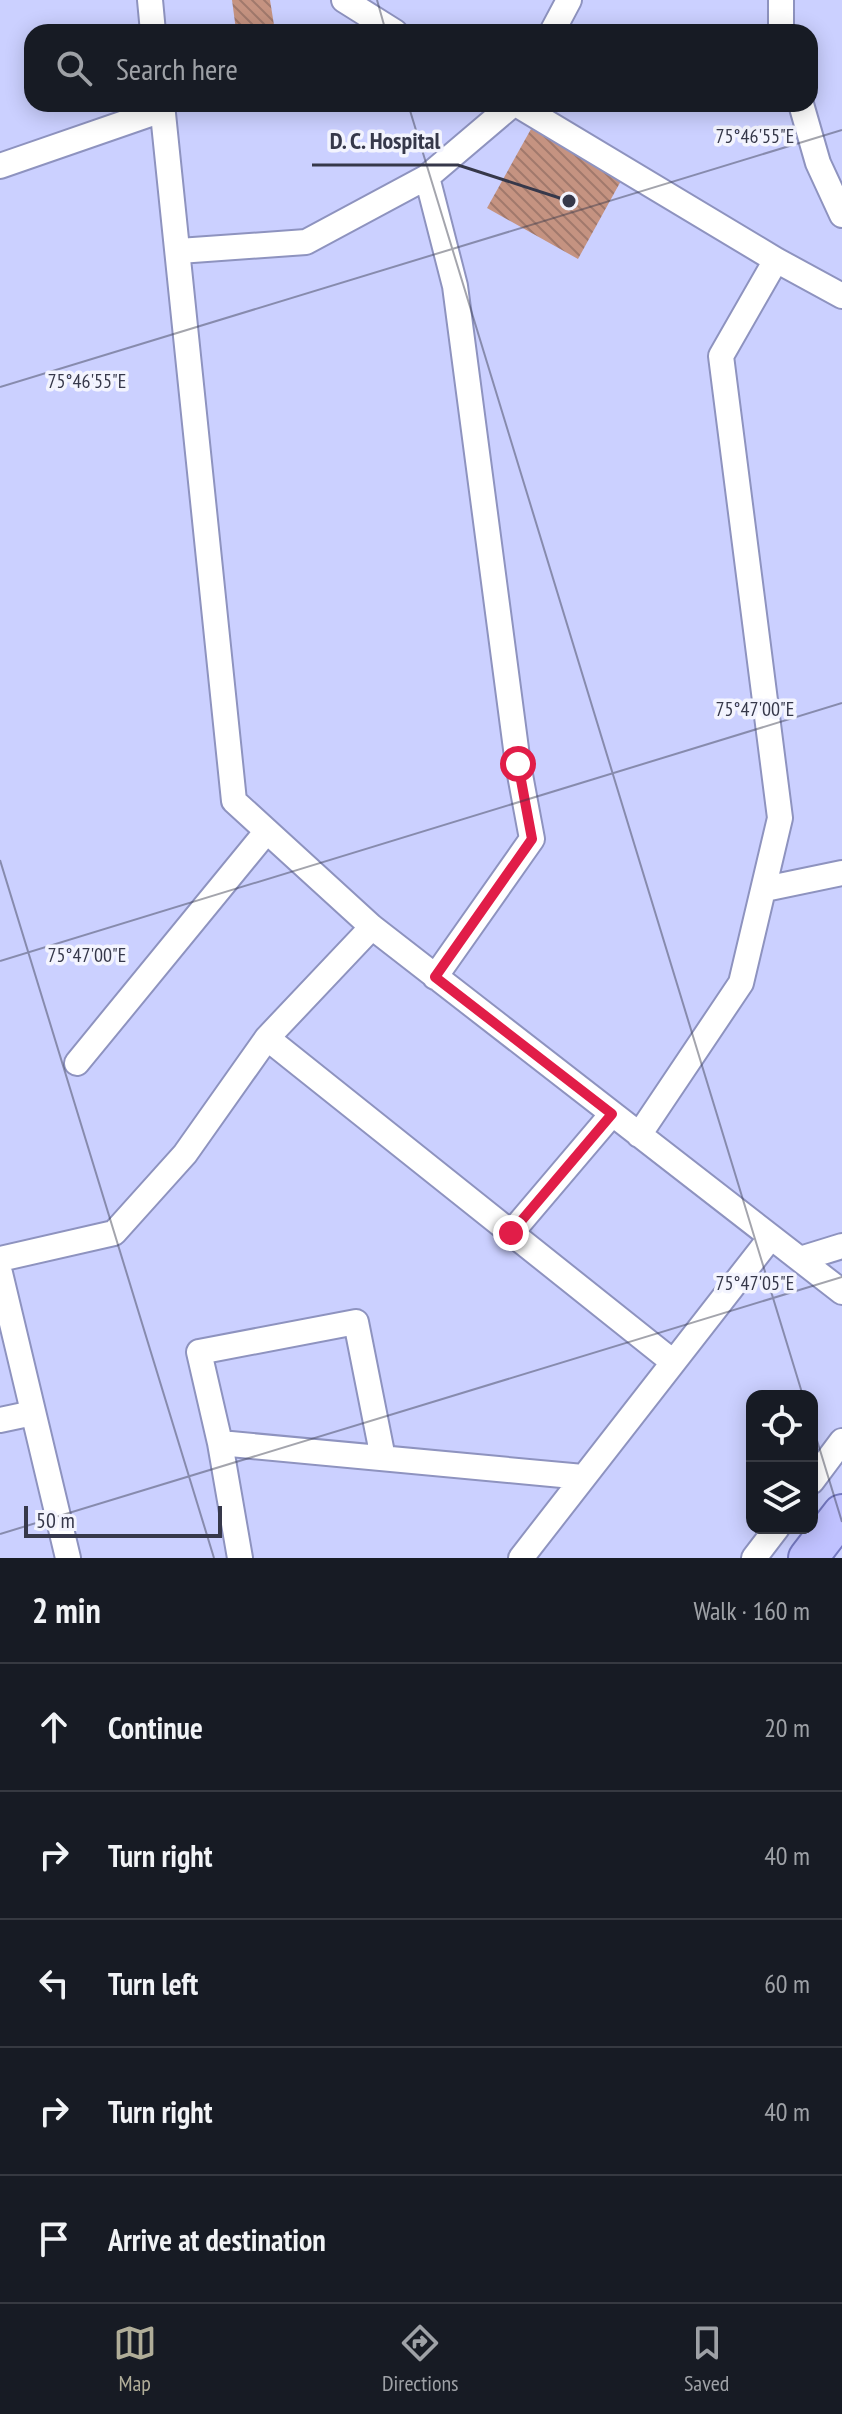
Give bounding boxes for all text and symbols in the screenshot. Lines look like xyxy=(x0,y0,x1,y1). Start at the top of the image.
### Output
search box xyxy=(24,24,818,112)
icon: search xyxy=(52,46,96,90)
text: Search here xyxy=(116,49,238,88)
callout: D. C. Hospital xyxy=(312,117,458,165)
text: 75°46'55"E xyxy=(716,123,794,149)
text: D. C. Hospital xyxy=(330,125,441,156)
text: 75°46'55"E xyxy=(48,368,126,394)
text: 75°47'00"E xyxy=(716,696,794,722)
route start xyxy=(500,746,536,782)
text: 75°47'00"E xyxy=(48,942,126,968)
route end xyxy=(493,1215,529,1251)
text: 75°47'05"E xyxy=(716,1270,794,1296)
map controls xyxy=(746,1390,818,1534)
button: locate xyxy=(746,1390,818,1462)
button: layers xyxy=(746,1462,818,1534)
scale bar xyxy=(24,1502,222,1538)
text: 50 m xyxy=(36,1506,75,1534)
text: 2 min xyxy=(32,1588,101,1632)
text: Walk · 160 m xyxy=(693,1594,810,1627)
icon: ahead xyxy=(32,1705,76,1749)
text: Continue xyxy=(108,1708,203,1747)
text: 20 m xyxy=(764,1711,810,1744)
icon: right xyxy=(32,1833,76,1877)
text: Turn right xyxy=(108,1836,212,1875)
text: 40 m xyxy=(764,1839,810,1872)
icon: left xyxy=(32,1961,76,2005)
text: Turn left xyxy=(108,1964,198,2003)
text: 60 m xyxy=(764,1967,810,2000)
icon: right xyxy=(32,2089,76,2133)
text: Turn right xyxy=(108,2092,212,2131)
text: 40 m xyxy=(764,2095,810,2128)
icon: arrive xyxy=(32,2217,76,2261)
text: Arrive at destination xyxy=(108,2220,326,2259)
tab: Map xyxy=(113,2321,157,2397)
tab: Directions xyxy=(382,2321,459,2397)
tab: Saved xyxy=(684,2321,729,2397)

